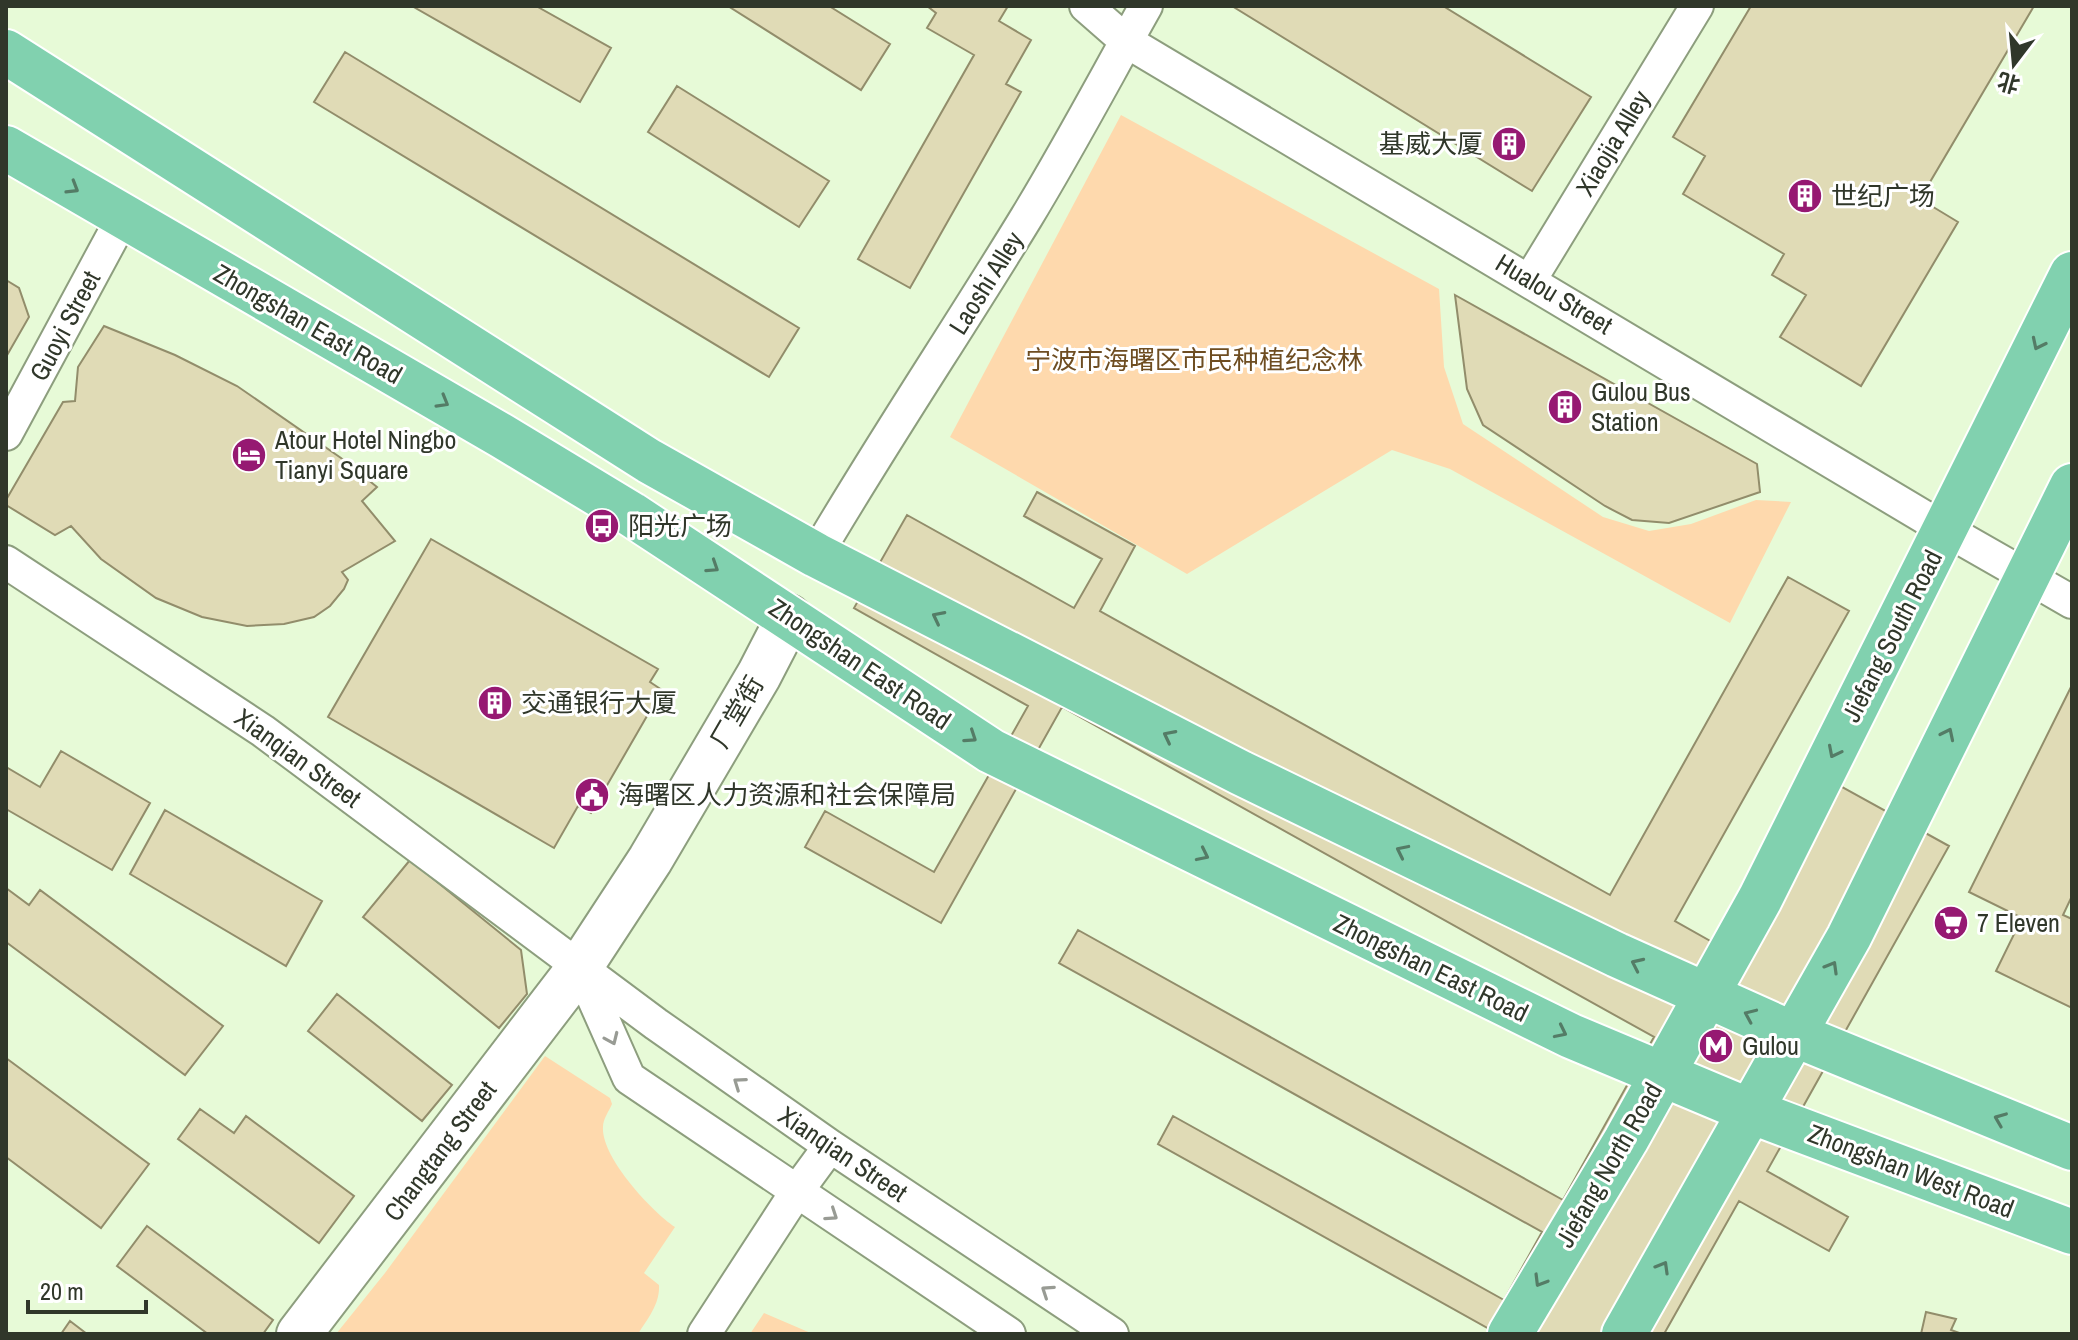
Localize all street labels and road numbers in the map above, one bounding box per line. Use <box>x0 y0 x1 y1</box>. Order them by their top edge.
street label: Xiaojia Alley <box>1567 83 1658 202</box>
street label: Laoshi Alley <box>940 224 1031 341</box>
street label: Hualou Street <box>1489 245 1619 342</box>
street label: Zhongshan East Road <box>208 255 409 392</box>
street label: Guoyi Street <box>21 265 108 387</box>
street label: Jiefang South Road <box>1833 544 1950 728</box>
street label: Zhongshan East Road <box>763 590 958 737</box>
street label: 厂堂街 <box>702 669 771 754</box>
street label: Xianqian Street <box>228 700 369 815</box>
street label: Zhongshan East Road <box>1328 905 1534 1030</box>
street label: Changtang Street <box>375 1073 504 1228</box>
street label: Jiefang North Road <box>1547 1076 1670 1254</box>
street label: Xianqian Street <box>772 1098 915 1210</box>
street label: Zhongshan West Road <box>1803 1115 2019 1226</box>

